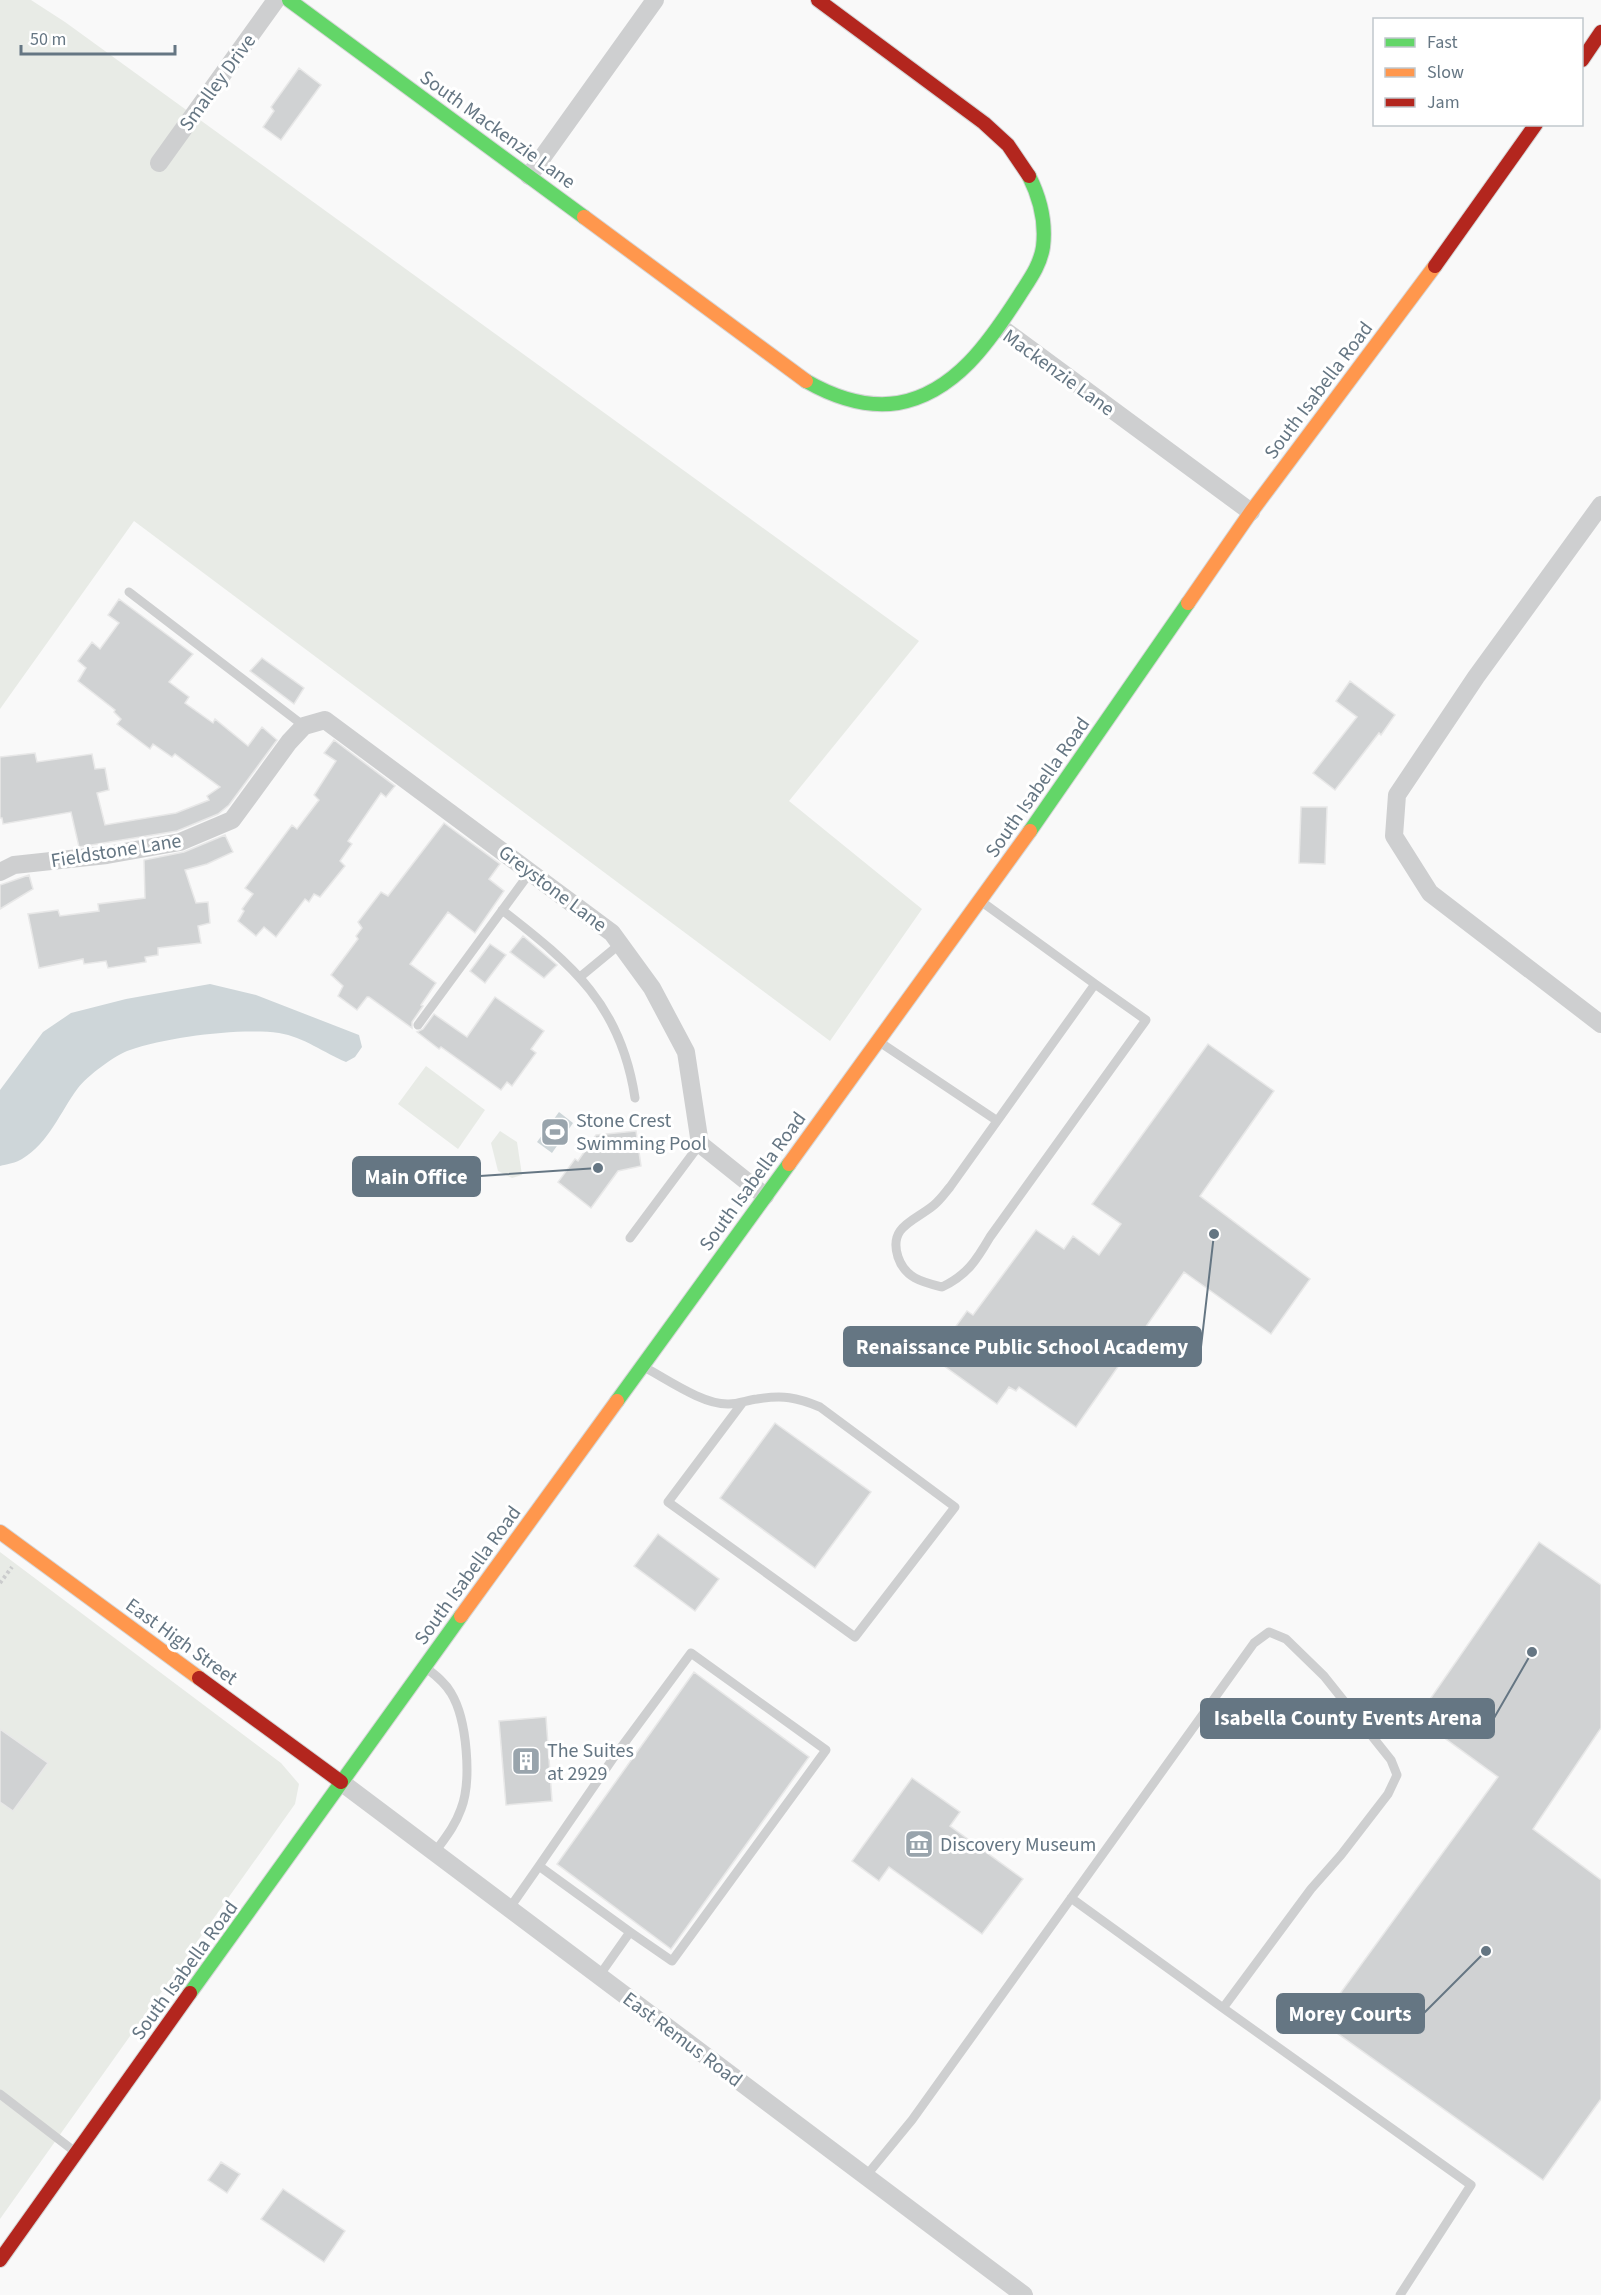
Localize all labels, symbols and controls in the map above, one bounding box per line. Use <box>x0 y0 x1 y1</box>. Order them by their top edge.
scale bar <box>21 18 176 56</box>
legend <box>1373 18 1583 126</box>
text: 50 m <box>30 27 66 52</box>
street label: Smalley Drive <box>173 28 263 137</box>
text: Fast <box>1427 30 1458 55</box>
text: Slow <box>1427 60 1464 85</box>
street label: South Mackenzie Lane <box>414 64 581 196</box>
text: Jam <box>1427 90 1460 115</box>
street label: South Isabella Road <box>1258 316 1380 465</box>
street label: Mackenzie Lane <box>997 323 1120 423</box>
street label: South Isabella Road <box>979 712 1097 864</box>
street label: Fieldstone Lane <box>49 827 183 875</box>
street label: Greystone Lane <box>492 839 613 939</box>
street label: South Isabella Road <box>693 1106 813 1257</box>
place label: Stone Crest Swimming Pool <box>576 1107 707 1158</box>
sports icon: Stone Crest Swimming Pool <box>539 1116 571 1148</box>
callout: Main Office <box>353 1157 480 1196</box>
text: Main Office <box>364 1162 468 1192</box>
callout: Renaissance Public School Academy <box>844 1327 1201 1366</box>
text: Renaissance Public School Academy <box>856 1332 1188 1362</box>
street label: South Isabella Road <box>408 1500 528 1651</box>
street label: East High Street <box>120 1592 243 1692</box>
callout: Isabella County Events Arena <box>1201 1699 1494 1738</box>
text: Isabella County Events Arena <box>1214 1703 1482 1733</box>
place label: The Suites at 2929 <box>547 1737 634 1788</box>
building icon: The Suites at 2929 <box>510 1745 542 1777</box>
museum icon: Discovery Museum <box>903 1828 935 1860</box>
place label: Discovery Museum <box>940 1831 1096 1859</box>
street label: South Isabella Road <box>125 1895 245 2046</box>
street label: East Remus Road <box>617 1986 748 2094</box>
callout: Morey Courts <box>1277 1994 1424 2033</box>
text: Morey Courts <box>1288 1999 1412 2029</box>

